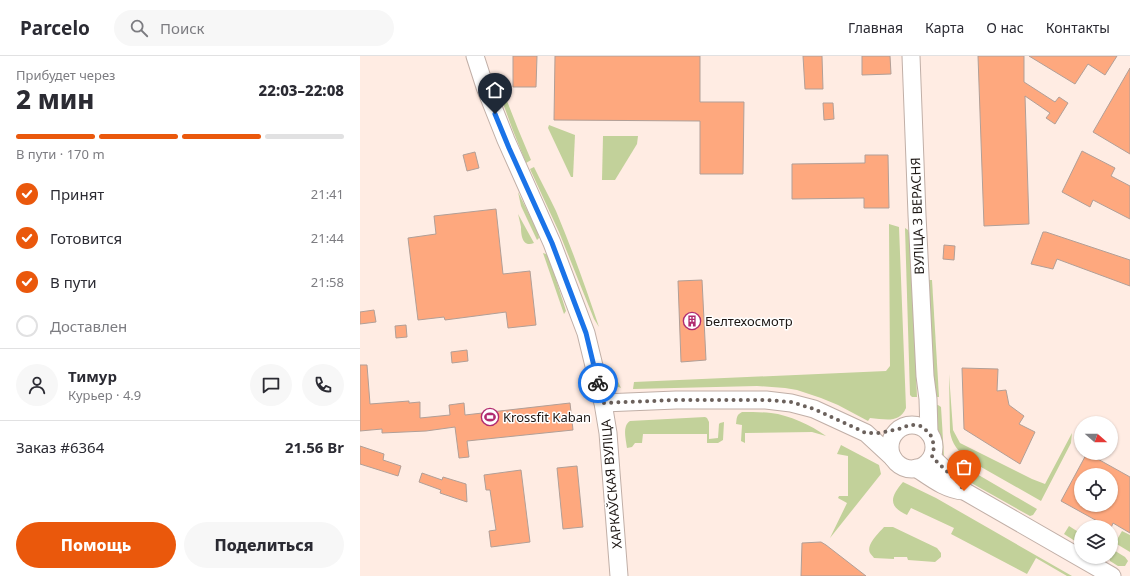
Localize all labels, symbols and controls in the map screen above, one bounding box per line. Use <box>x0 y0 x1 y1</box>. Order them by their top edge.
search box <box>114 10 394 46</box>
text: Parcelo <box>20 15 90 41</box>
icon: search <box>128 17 150 39</box>
text: Поиск <box>160 18 205 38</box>
text: Главная <box>848 18 903 37</box>
text: Карта <box>925 18 964 37</box>
text: О нас <box>986 18 1024 37</box>
text: Контакты <box>1046 18 1110 37</box>
text: Прибудет через <box>16 66 115 84</box>
pin <box>478 73 512 114</box>
icon: home <box>484 79 506 101</box>
text: 22:03–22:08 <box>259 80 344 100</box>
text: 2 мин <box>16 81 94 117</box>
text: В пути · 170 m <box>16 145 105 163</box>
street label: ВУЛІЦА 3 ВЕРАСНЯ <box>906 157 928 275</box>
icon: check <box>16 183 38 205</box>
text: Принят <box>50 184 104 204</box>
text: 21:41 <box>311 185 344 203</box>
icon: check <box>16 227 38 249</box>
text: Готовится <box>50 228 122 248</box>
text: 21:44 <box>311 229 344 247</box>
icon: check <box>16 271 38 293</box>
text: В пути <box>50 272 97 292</box>
text: 21:58 <box>311 273 344 291</box>
building icon: Белтехосмотр <box>682 311 702 331</box>
place label: Белтехосмотр <box>705 312 793 330</box>
text: Доставлен <box>50 316 127 336</box>
courier <box>578 363 618 403</box>
button: person <box>16 364 58 406</box>
button: chat <box>250 364 292 406</box>
button: phone <box>302 364 344 406</box>
text: Тимур <box>68 366 117 386</box>
icon: bike <box>587 372 609 394</box>
text: Курьер · 4.9 <box>68 386 141 404</box>
sports icon: Krossfit Kaban <box>480 407 500 427</box>
place label: Krossfit Kaban <box>503 408 591 426</box>
north arrow <box>1074 416 1118 460</box>
map controls <box>1074 416 1118 564</box>
street label: ХАРКАЎСКАЯ ВУЛІЦА <box>596 418 626 549</box>
text: Заказ #6364 <box>16 437 104 457</box>
text: 21.56 Br <box>285 437 344 457</box>
pin <box>947 450 981 491</box>
icon: bag <box>953 456 975 478</box>
button: locate <box>1074 468 1118 512</box>
button: layers <box>1074 520 1118 564</box>
button: Помощь <box>16 522 176 568</box>
button: Поделиться <box>184 522 344 568</box>

